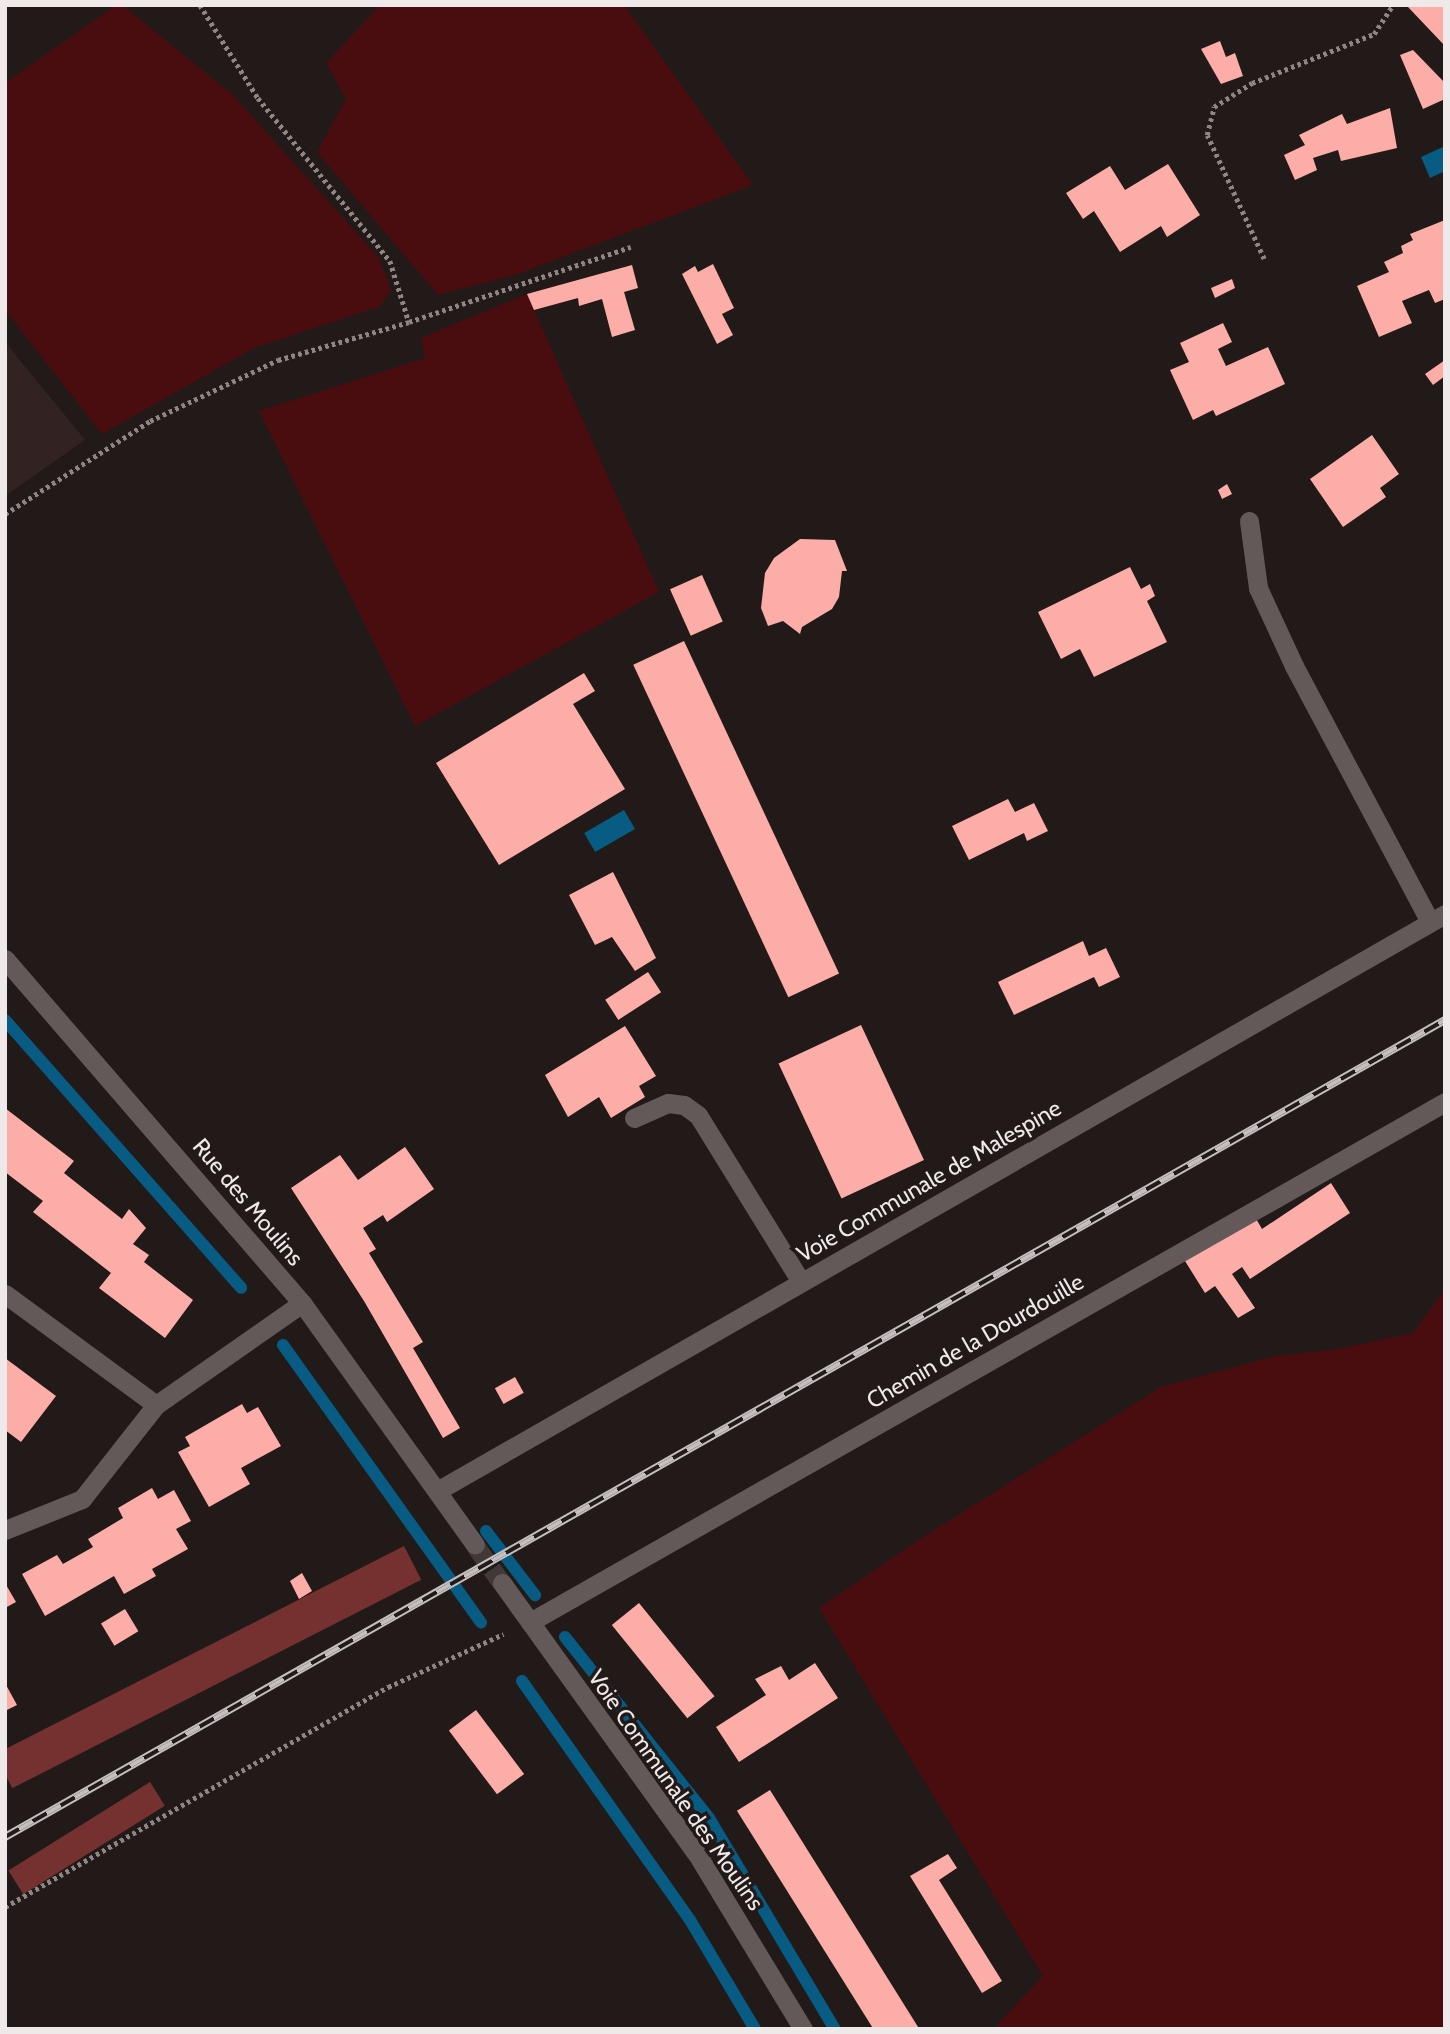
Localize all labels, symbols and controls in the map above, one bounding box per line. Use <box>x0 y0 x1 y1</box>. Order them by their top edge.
street label: Voie Communale de Malespine <box>792 1094 1066 1268</box>
street label: Rue des Moulins <box>187 1133 309 1271</box>
street label: Chemin de la Dourdouille <box>862 1268 1088 1414</box>
street label: Voie Communale des Moulins <box>582 1664 770 1916</box>

